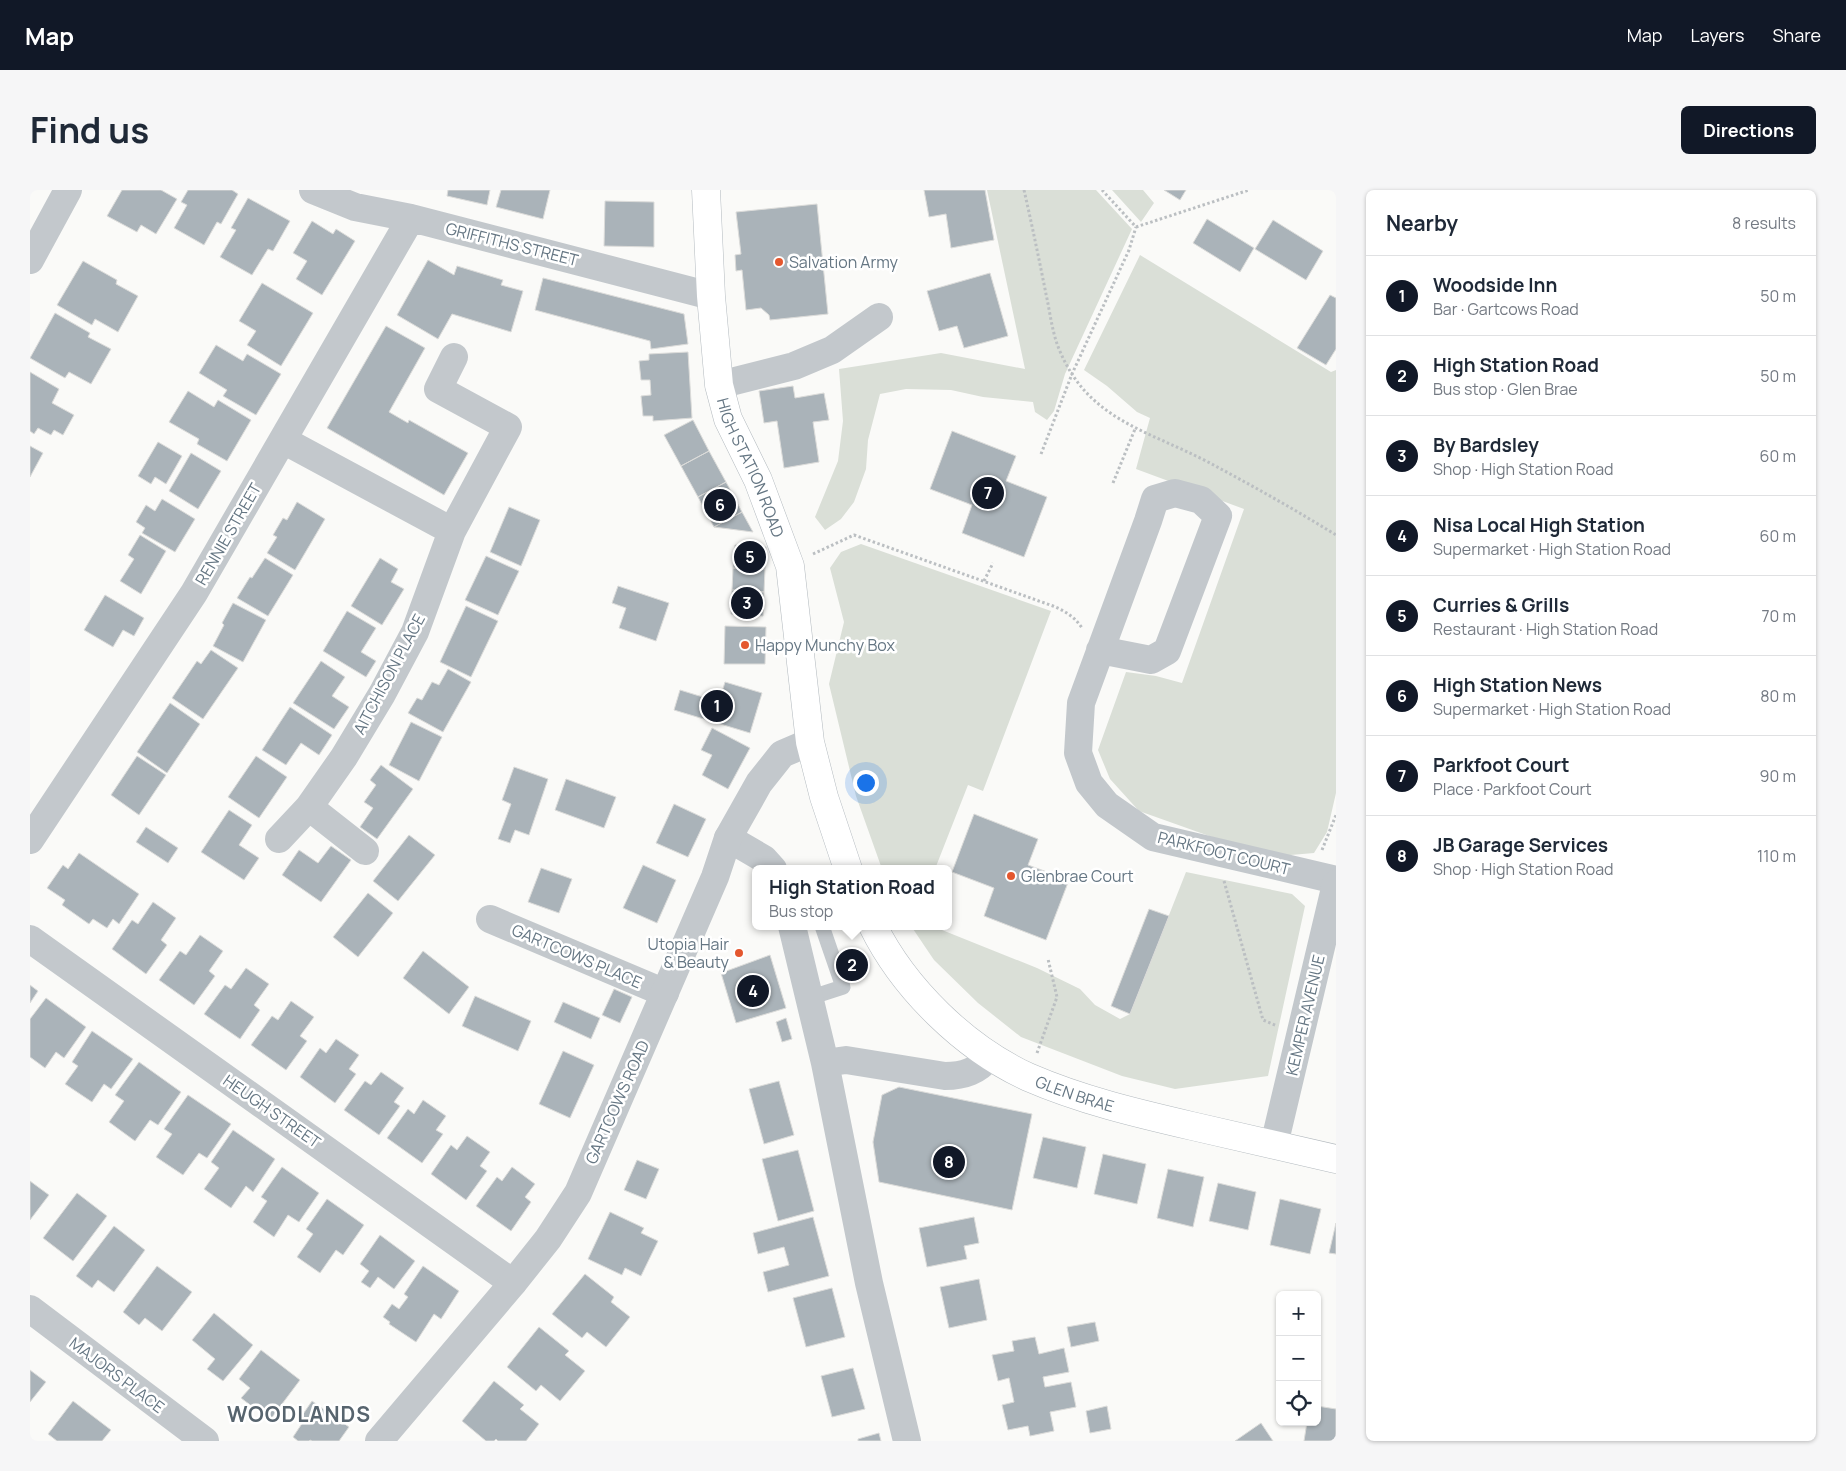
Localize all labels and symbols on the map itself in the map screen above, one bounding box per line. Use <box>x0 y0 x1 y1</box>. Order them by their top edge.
street label: GRIFFITHS STREET <box>443 217 581 271</box>
place label: Salvation Army <box>789 251 898 273</box>
marker: Salvation Army <box>773 256 785 268</box>
street label: HIGH STATION ROAD <box>712 395 789 541</box>
pin: 7 <box>972 474 1004 512</box>
street label: RENNIE STREET <box>190 479 266 589</box>
pin: 6 <box>704 486 736 524</box>
pin: 5 <box>734 538 766 576</box>
pin: 3 <box>731 584 763 622</box>
street label: AITCHISON PLACE <box>348 610 430 738</box>
place label: Happy Munchy Box <box>755 634 896 656</box>
marker: Happy Munchy Box <box>739 639 751 651</box>
pin: 1 <box>701 687 733 725</box>
your location <box>853 770 879 796</box>
street label: PARKFOOT COURT <box>1156 826 1293 880</box>
place label: Glenbrae Court <box>1021 865 1134 887</box>
marker: Glenbrae Court <box>1005 870 1017 882</box>
street label: GARTCOWS PLACE <box>509 919 645 993</box>
place label: Utopia Hair & Beauty <box>648 933 730 973</box>
pin: 2 <box>836 946 868 984</box>
marker: Utopia Hair & Beauty <box>733 947 745 959</box>
street label: KEMPER AVENUE <box>1280 952 1330 1078</box>
pin: 4 <box>737 972 769 1010</box>
street label: GARTCOWS ROAD <box>580 1036 654 1167</box>
street label: HEUGH STREET <box>219 1069 325 1153</box>
street label: GLEN BRAE <box>1032 1070 1117 1117</box>
pin: 8 <box>933 1143 965 1181</box>
street label: MAJORS PLACE <box>65 1332 169 1418</box>
district label: WOODLANDS <box>227 1400 371 1428</box>

